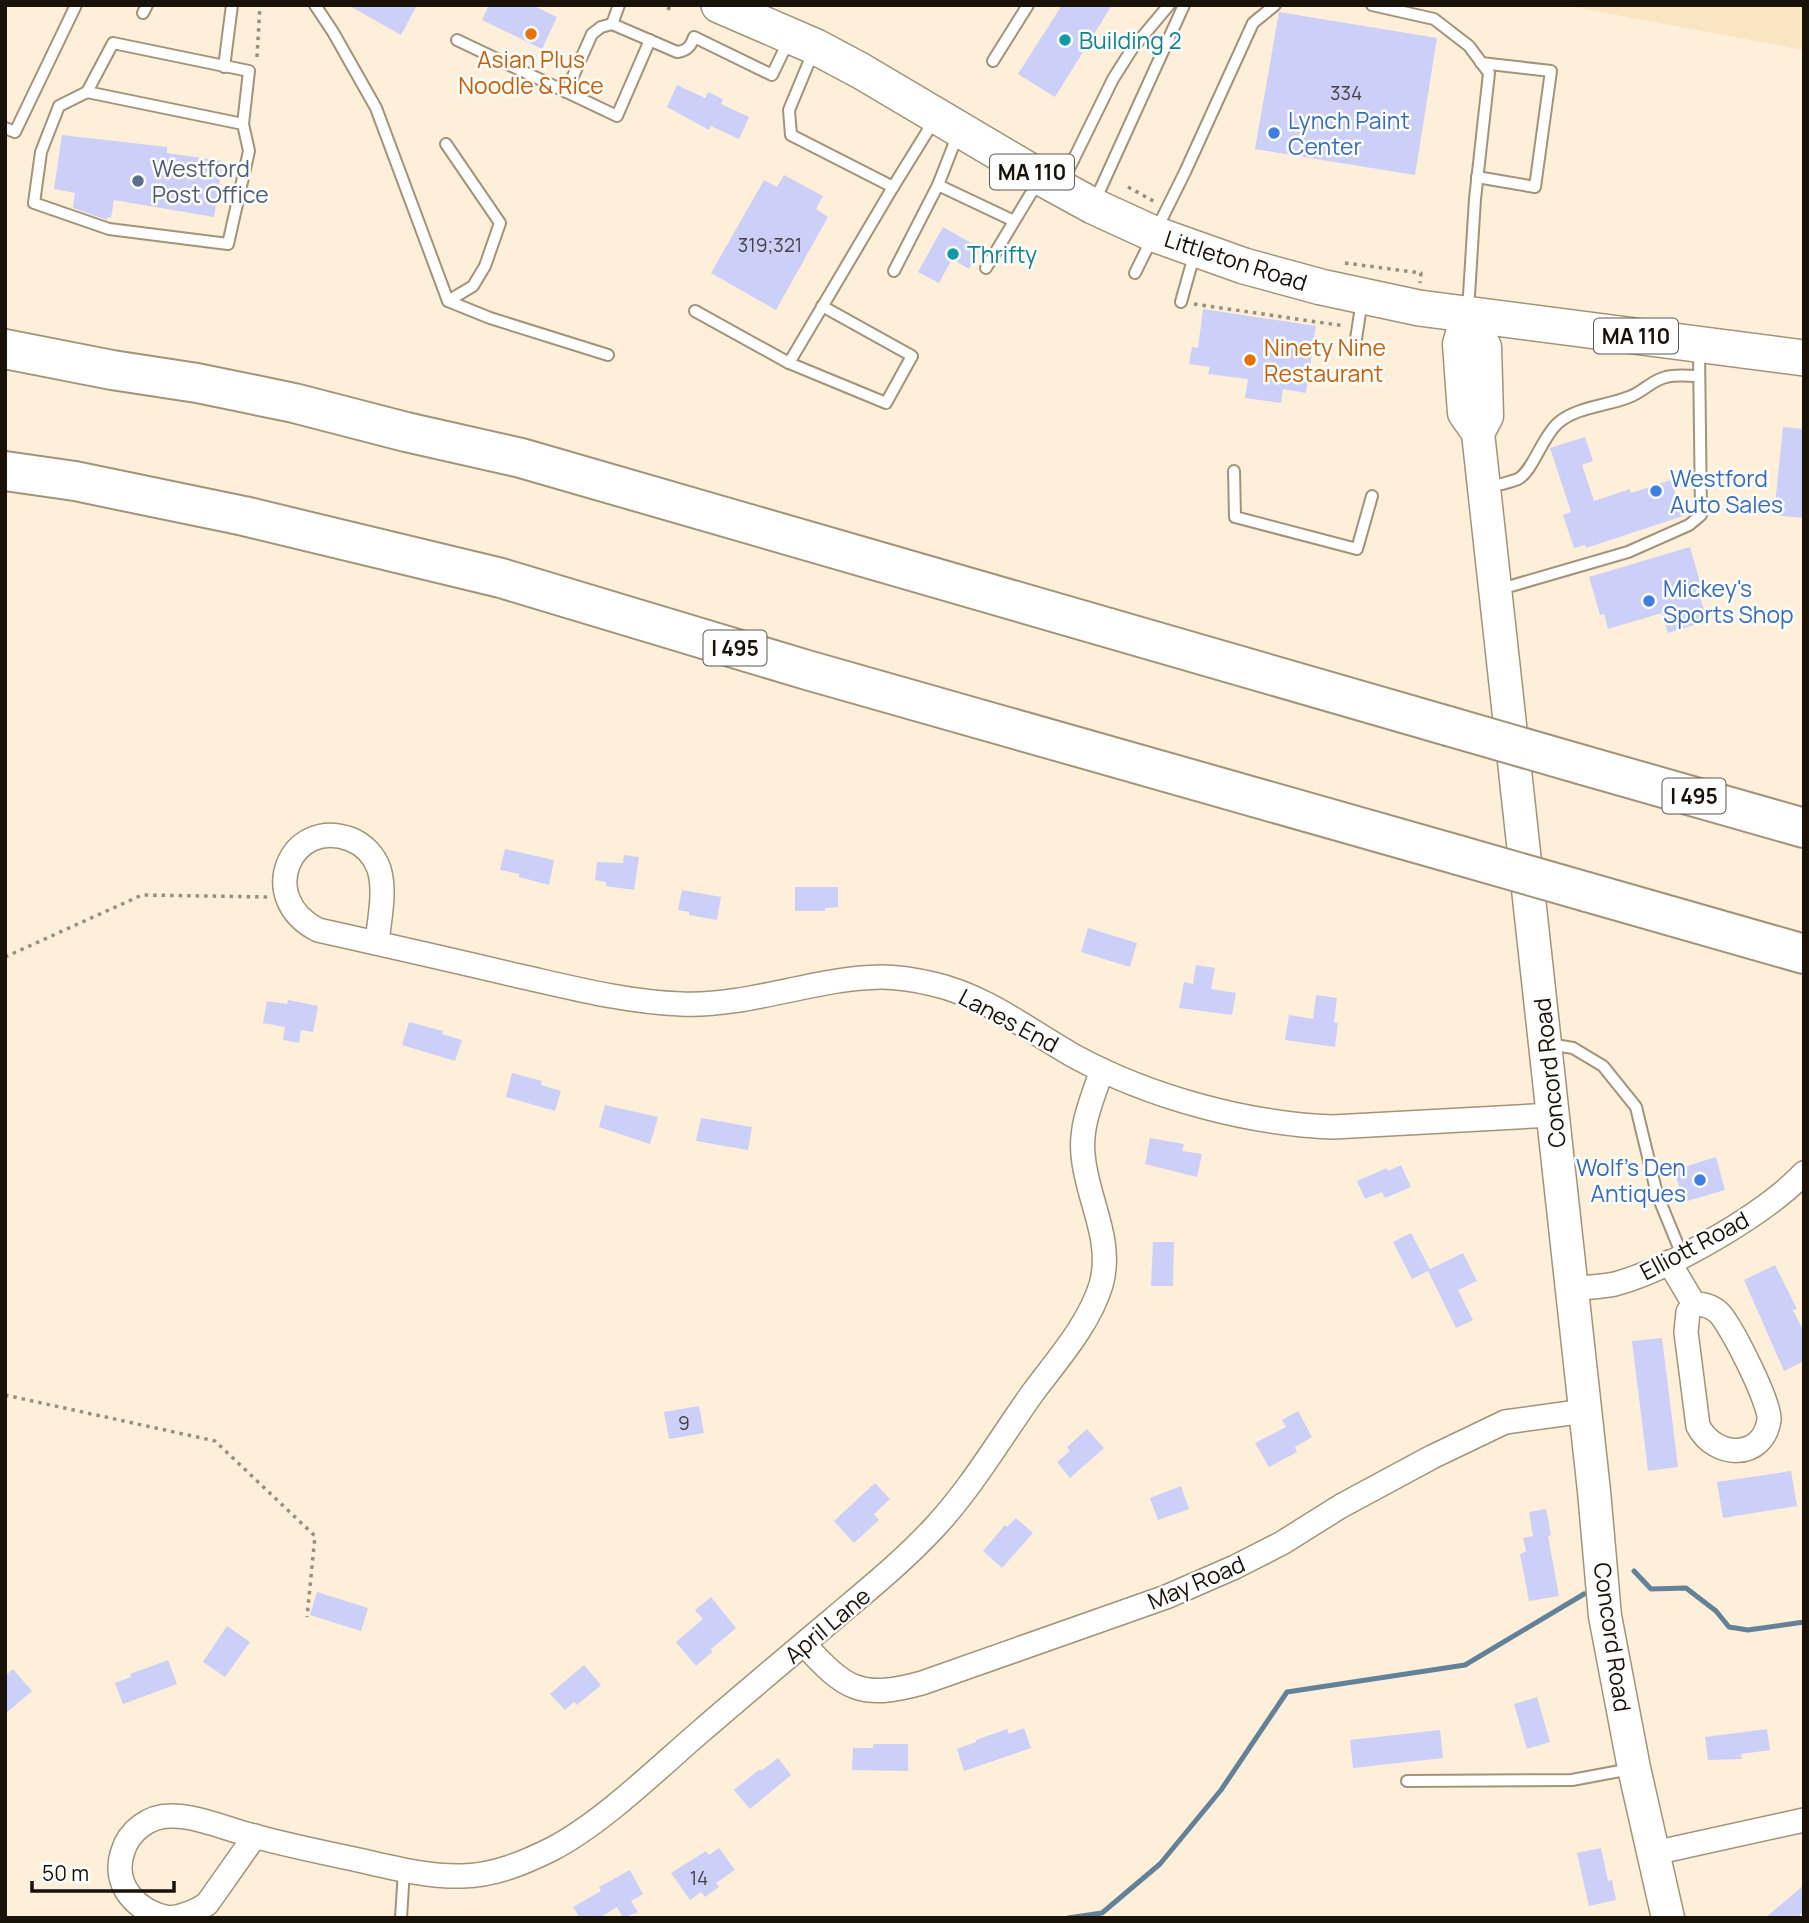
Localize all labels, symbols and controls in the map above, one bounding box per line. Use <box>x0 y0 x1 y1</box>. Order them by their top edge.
place label: Building 2 <box>1079 24 1182 56</box>
marker: Asian Plus Noodle & Rice <box>523 26 539 42</box>
marker: Building 2 <box>1057 32 1073 48</box>
place label: Asian Plus Noodle & Rice <box>458 43 604 101</box>
house number: 334 <box>1330 80 1362 106</box>
place label: Lynch Paint Center <box>1288 104 1410 162</box>
marker: Lynch Paint Center <box>1266 125 1282 141</box>
place label: Westford Post Office <box>152 152 269 210</box>
road number: MA 110 <box>990 154 1074 190</box>
marker: Westford Post Office <box>130 173 146 189</box>
street label: Littleton Road <box>1161 222 1311 298</box>
house number: 319;321 <box>738 232 802 258</box>
place label: Thrifty <box>967 238 1037 270</box>
marker: Thrifty <box>945 246 961 262</box>
road number: MA 110 <box>1594 318 1678 354</box>
place label: Ninety Nine Restaurant <box>1264 331 1386 389</box>
marker: Ninety Nine Restaurant <box>1242 352 1258 368</box>
place label: Westford Auto Sales <box>1670 462 1783 520</box>
marker: Westford Auto Sales <box>1648 483 1664 499</box>
place label: Mickey's Sports Shop <box>1663 572 1794 630</box>
marker: Mickey's Sports Shop <box>1641 593 1657 609</box>
road number: I 495 <box>704 630 766 666</box>
road number: I 495 <box>1662 778 1726 814</box>
street label: Lanes End <box>954 980 1064 1060</box>
street label: Concord Road <box>1525 997 1573 1149</box>
place label: Wolf's Den Antiques <box>1576 1151 1686 1209</box>
marker: Wolf's Den Antiques <box>1692 1172 1708 1188</box>
street label: Elliott Road <box>1634 1203 1754 1287</box>
house number: 9 <box>678 1410 690 1436</box>
street label: May Road <box>1142 1547 1250 1617</box>
street label: Concord Road <box>1587 1560 1639 1714</box>
street label: April Lane <box>777 1580 877 1670</box>
scale bar <box>32 1850 173 1894</box>
text: 50 m <box>42 1859 89 1887</box>
house number: 14 <box>690 1865 708 1891</box>

